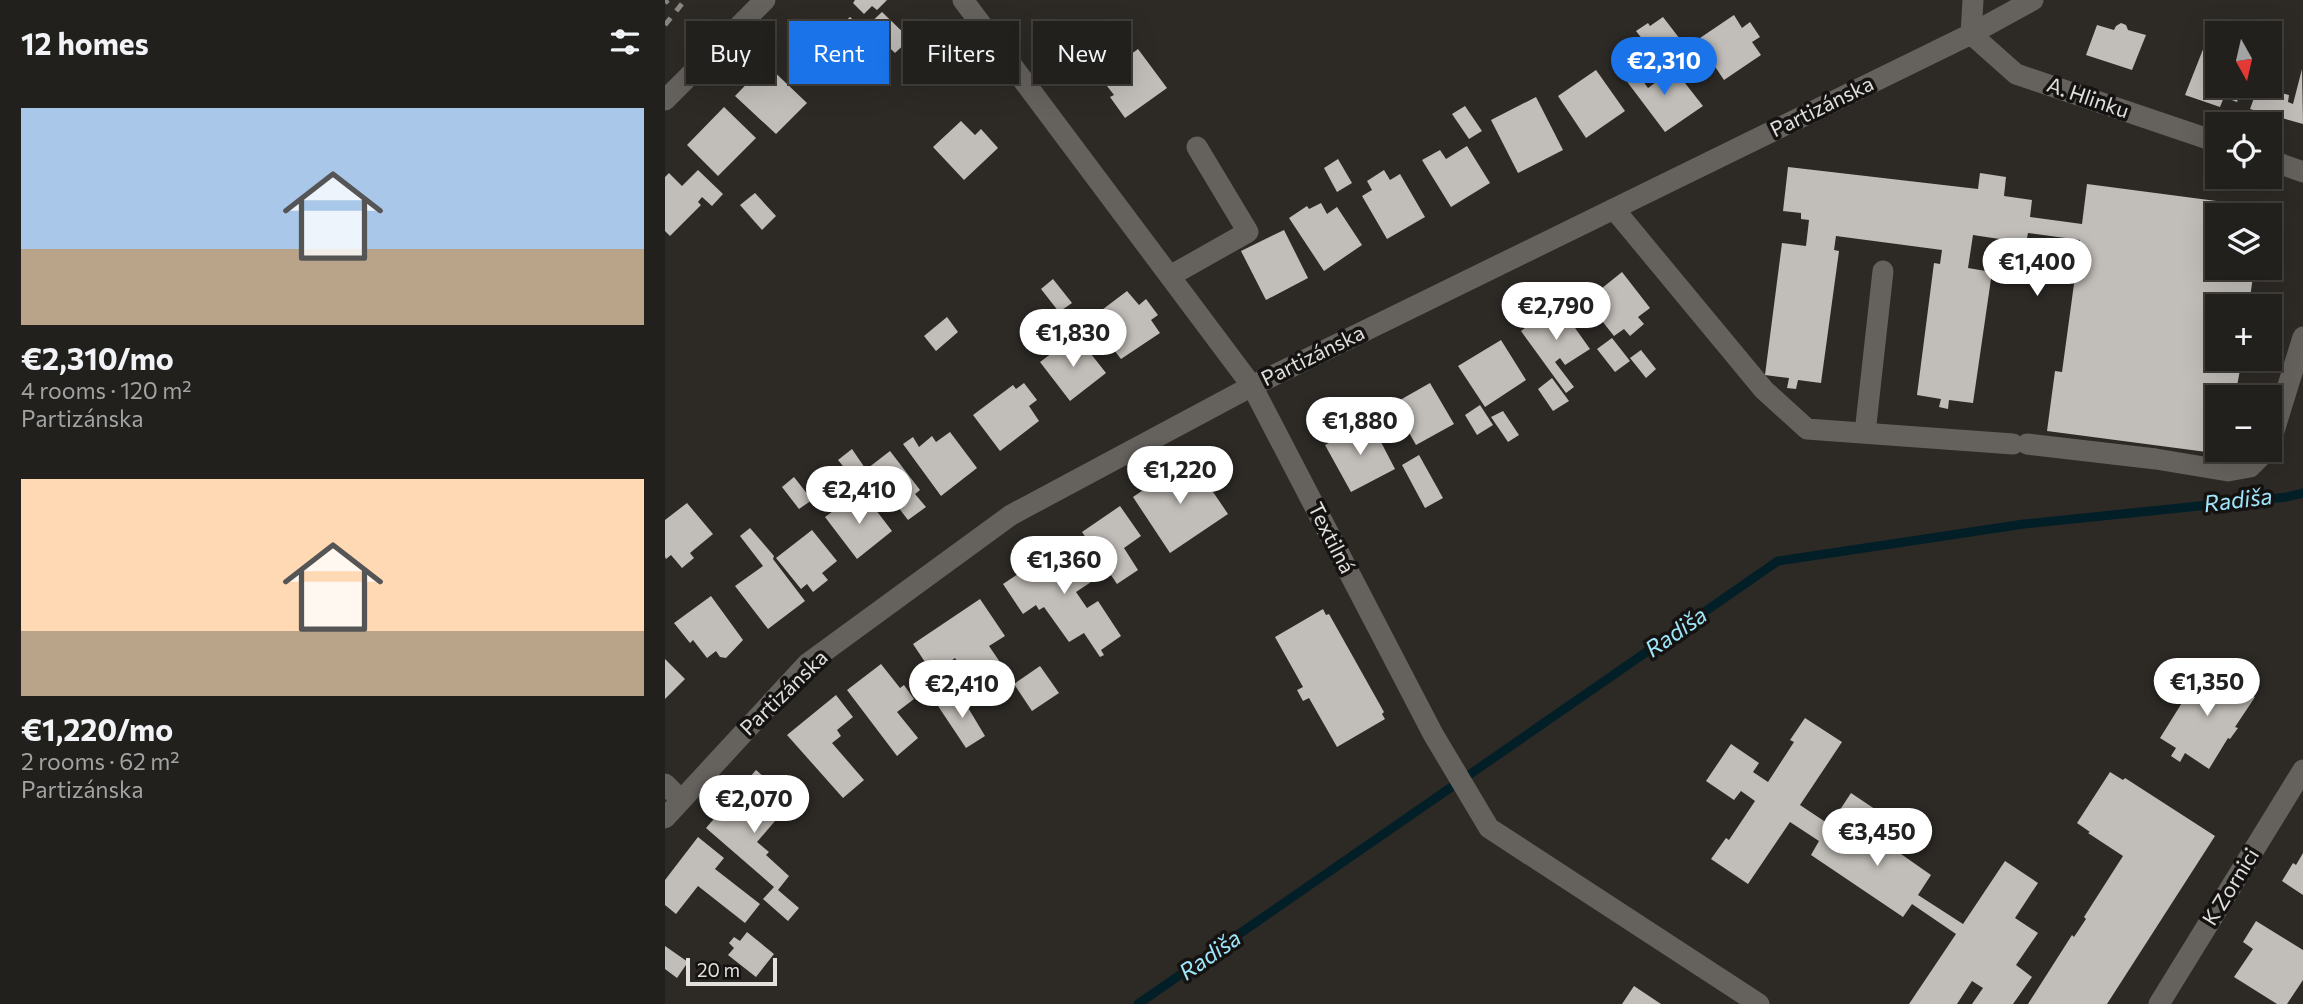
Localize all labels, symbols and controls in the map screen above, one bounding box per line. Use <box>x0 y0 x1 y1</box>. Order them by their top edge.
chip: Buy <box>686 21 775 84</box>
chip: Rent <box>789 21 889 84</box>
chip: Filters <box>903 21 1019 84</box>
chip: New <box>1033 21 1131 84</box>
north arrow <box>2205 21 2282 98</box>
map controls <box>2205 21 2282 462</box>
icon: filters <box>606 23 644 61</box>
text: 12 homes <box>21 24 149 61</box>
pin: €2,310 <box>1607 38 1721 97</box>
text: €2,310 <box>1627 46 1701 74</box>
street label: Partizánska <box>1766 70 1877 141</box>
street label: A. Hlinku <box>2044 71 2133 122</box>
button: locate <box>2205 112 2282 189</box>
icon: home <box>270 153 396 279</box>
button: layers <box>2205 203 2282 280</box>
pin: €1,400 <box>1980 238 2094 298</box>
text: €1,400 <box>1999 247 2075 275</box>
pin: €2,790 <box>1499 282 1613 342</box>
text: €2,790 <box>1518 291 1594 319</box>
button: + <box>2205 294 2282 371</box>
pin: €1,830 <box>1016 310 1130 369</box>
text: €1,830 <box>1036 318 1110 346</box>
street label: Partizánska <box>1257 319 1368 390</box>
text: €2,310/mo <box>21 339 174 376</box>
text: 4 rooms · 120 m² <box>21 376 192 404</box>
button: − <box>2205 385 2282 462</box>
pin: €1,880 <box>1303 398 1417 457</box>
text: Partizánska <box>21 404 144 432</box>
text: €1,880 <box>1322 406 1398 434</box>
pin: €1,220 <box>1123 447 1237 506</box>
text: €1,220 <box>1143 455 1217 483</box>
pin: €2,410 <box>802 466 916 526</box>
text: €2,410 <box>822 475 896 503</box>
water label: Radiša <box>2202 481 2274 517</box>
street label: Textilná <box>1304 498 1361 577</box>
icon: home <box>270 524 396 650</box>
pin: €1,360 <box>1007 536 1121 596</box>
text: €1,360 <box>1026 545 1102 573</box>
water label: Radiša <box>1639 600 1712 662</box>
street label: Partizánska <box>734 644 832 740</box>
pin: €1,350 <box>2150 658 2264 718</box>
pin: €2,410 <box>905 660 1019 720</box>
text: €1,350 <box>2170 667 2244 695</box>
text: €2,410 <box>925 669 999 697</box>
text: €1,220/mo <box>21 710 173 747</box>
text: 2 rooms · 62 m² <box>21 747 180 775</box>
text: Partizánska <box>21 775 144 803</box>
pin: €2,070 <box>697 776 811 835</box>
text: €2,070 <box>715 784 793 812</box>
pin: €3,450 <box>1820 808 1934 868</box>
text: €3,450 <box>1838 817 1916 845</box>
street label: K Zornici <box>2196 843 2263 929</box>
water label: Radiša <box>1173 923 1246 985</box>
scale bar <box>686 955 777 987</box>
text: 20 m <box>697 958 740 981</box>

